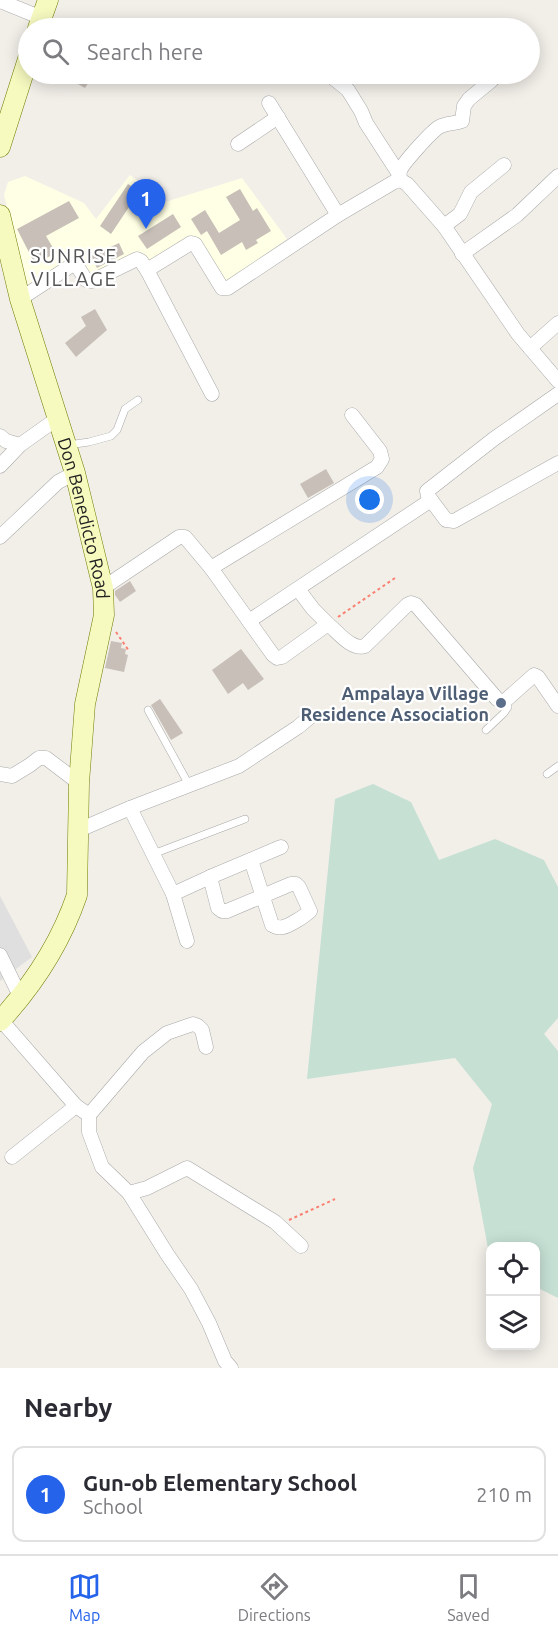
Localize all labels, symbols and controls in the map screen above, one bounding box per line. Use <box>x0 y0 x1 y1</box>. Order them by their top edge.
search box <box>18 18 540 84</box>
icon: search <box>39 35 72 68</box>
text: Search here <box>87 39 203 64</box>
pin: 1 <box>126 180 166 229</box>
district label: SUNRISE VILLAGE <box>30 244 118 290</box>
street label: Don Benedicto Road <box>54 435 113 599</box>
your location <box>355 485 384 514</box>
place label: Ampalaya Village Residence Association <box>300 683 489 724</box>
marker: Ampalaya Village Residence Association <box>494 696 508 710</box>
map controls <box>486 1242 540 1350</box>
button: locate <box>486 1242 540 1296</box>
button: layers <box>486 1296 540 1350</box>
text: Nearby <box>24 1393 112 1422</box>
text: Gun-ob Elementary School <box>83 1470 357 1495</box>
text: 1 <box>40 1483 51 1506</box>
text: 210 m <box>476 1483 532 1506</box>
text: School <box>83 1495 143 1518</box>
tab: Map <box>68 1570 101 1624</box>
tab: Directions <box>238 1570 311 1624</box>
tab: Saved <box>447 1570 490 1624</box>

